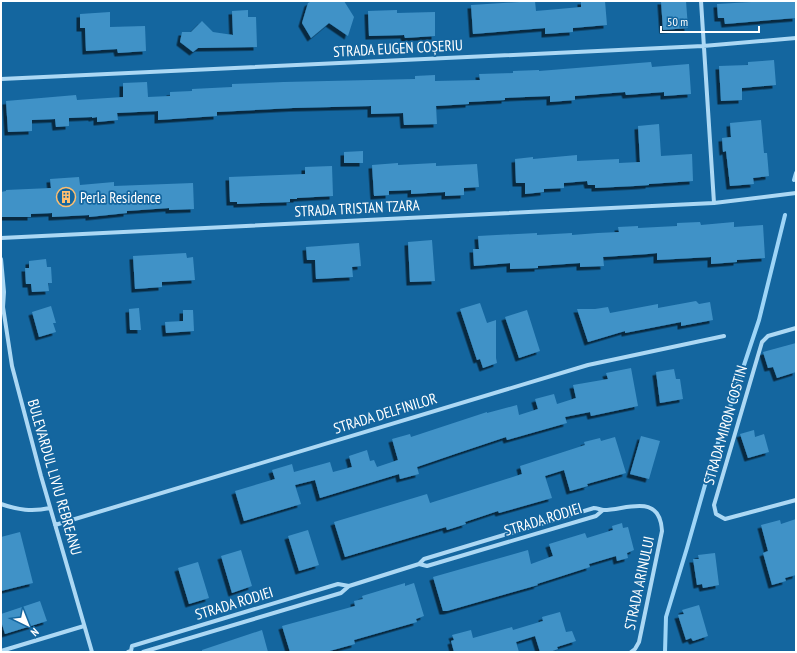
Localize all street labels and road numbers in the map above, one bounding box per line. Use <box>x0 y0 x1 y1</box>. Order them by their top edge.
street label: STRADA EUGEN COȘERIU <box>333 35 463 61</box>
street label: STRADA TRISTAN TZARA <box>294 195 421 221</box>
street label: STRADA MIRON COSTIN <box>699 363 751 487</box>
street label: STRADA DELFINILOR <box>331 388 439 438</box>
street label: BULEVARDUL LIVIU REBREANU <box>24 397 86 557</box>
street label: STRADA RODIEI <box>502 498 584 540</box>
street label: STRADA ARINULUI <box>620 534 658 632</box>
street label: STRADA RODIEI <box>193 582 275 624</box>

